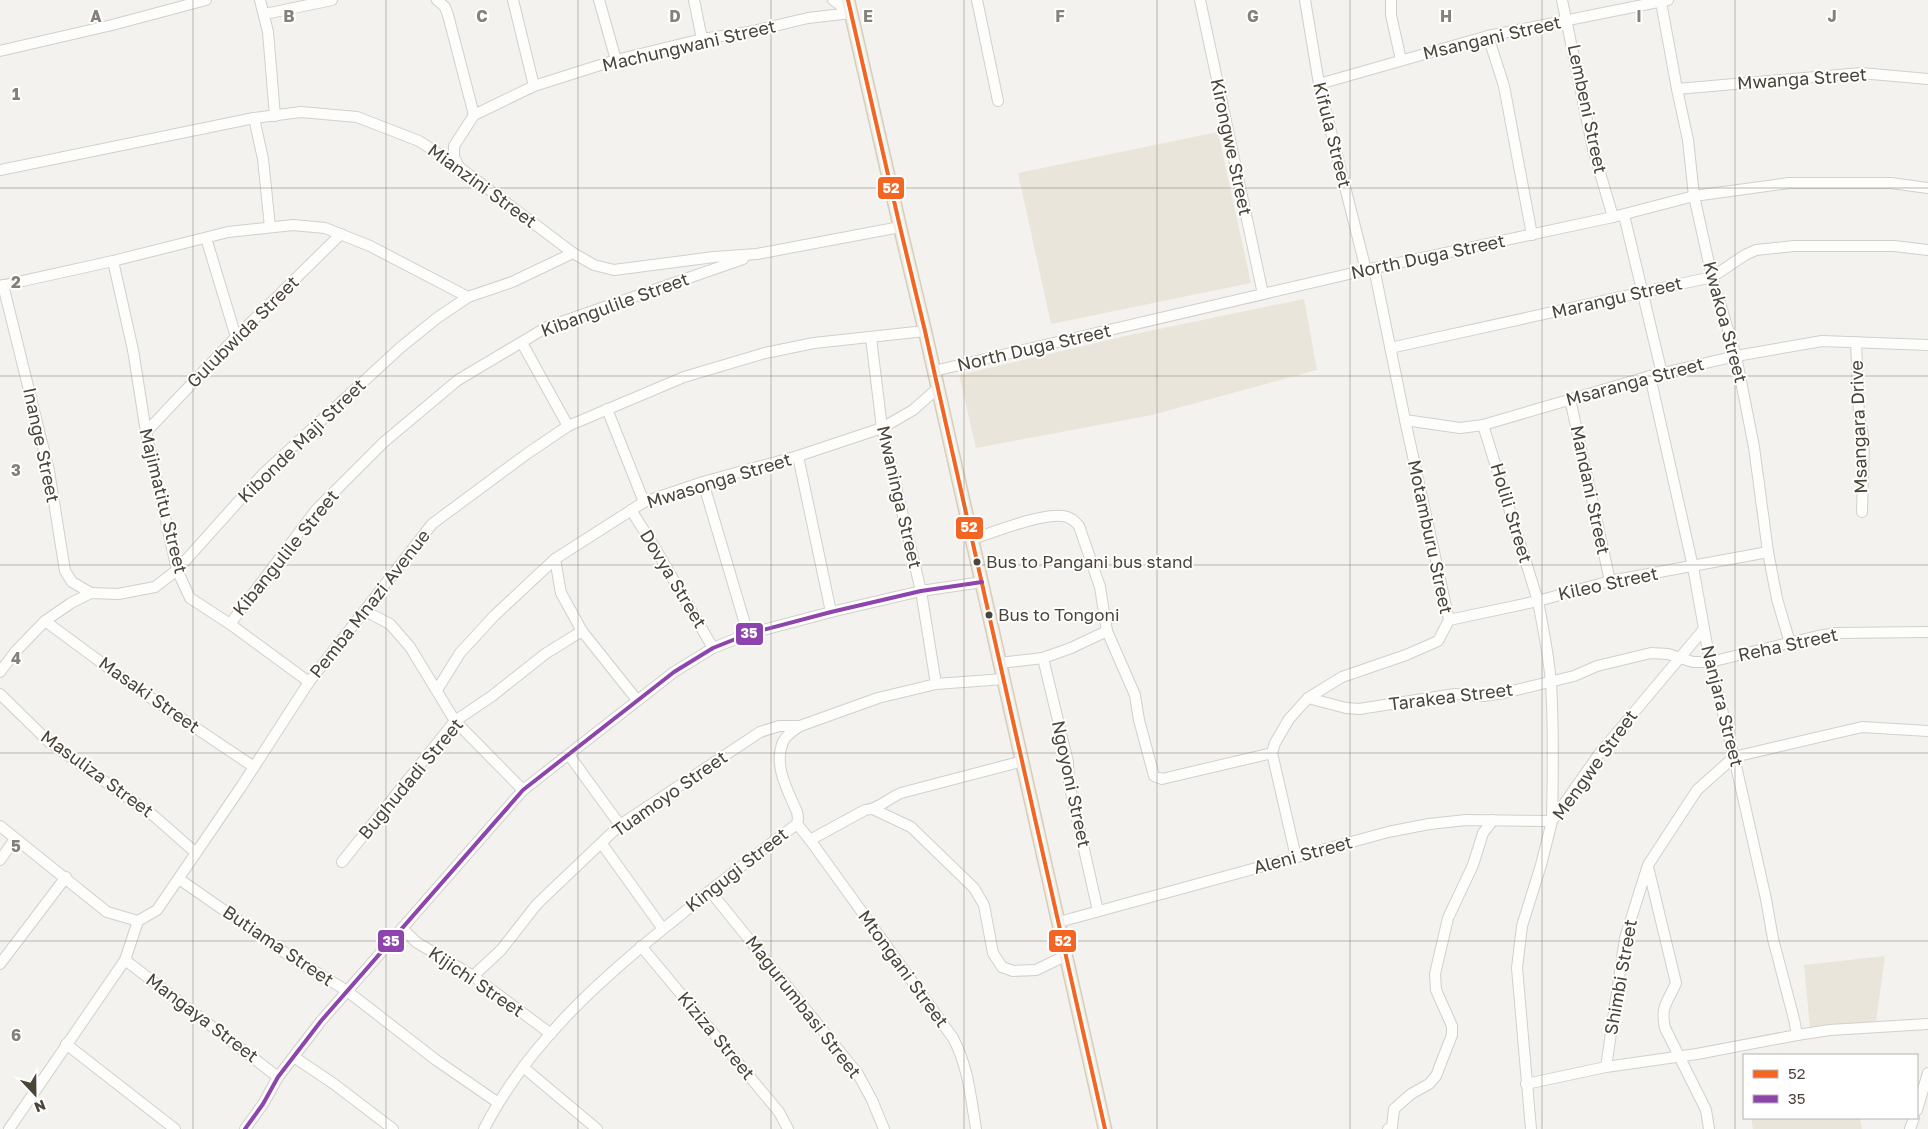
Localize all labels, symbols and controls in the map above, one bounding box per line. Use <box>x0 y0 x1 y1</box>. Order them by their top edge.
text: A <box>90 6 102 26</box>
text: B <box>283 6 295 26</box>
text: C <box>476 6 488 26</box>
text: D <box>669 6 681 26</box>
text: E <box>863 6 873 26</box>
text: F <box>1055 6 1065 26</box>
text: G <box>1247 6 1259 26</box>
text: H <box>1440 6 1452 26</box>
text: I <box>1636 6 1642 26</box>
text: J <box>1827 6 1837 26</box>
street label: Msangani Street <box>1421 10 1563 64</box>
street label: Machungwani Street <box>600 14 778 76</box>
street label: Lembeni Street <box>1564 42 1612 175</box>
street label: Mwanga Street <box>1736 62 1868 94</box>
street label: Kirongwe Street <box>1207 76 1257 217</box>
street label: Kifula Street <box>1309 79 1357 190</box>
text: 1 <box>12 84 20 104</box>
street label: Mianzini Street <box>424 138 541 232</box>
line badge: 52 <box>877 176 905 200</box>
text: 52 <box>882 179 900 196</box>
street label: North Duga Street <box>1349 229 1507 283</box>
street label: Kwakoa Street <box>1699 259 1753 385</box>
street label: Kibangulile Street <box>538 267 692 341</box>
street label: Gulubwida Street <box>182 271 303 392</box>
street label: Marangu Street <box>1549 271 1684 323</box>
text: 2 <box>11 272 21 292</box>
street label: North Duga Street <box>955 319 1113 375</box>
street label: Msaranga Street <box>1563 352 1706 410</box>
street label: Msangara Drive <box>1845 360 1871 494</box>
street label: Kibonde Maji Street <box>233 374 370 507</box>
street label: Inange Street <box>19 385 65 504</box>
street label: Mwaninga Street <box>873 423 927 570</box>
street label: Mandani Street <box>1567 423 1615 556</box>
street label: Majimatitu Street <box>135 426 193 576</box>
street label: Mwasonga Street <box>644 448 794 513</box>
street label: Motamburu Street <box>1404 458 1458 616</box>
text: 3 <box>11 460 21 480</box>
street label: Holili Street <box>1486 460 1538 565</box>
street label: Kibangulile Street <box>228 485 343 620</box>
line badge: 52 <box>955 516 984 540</box>
text: 52 <box>960 518 978 535</box>
street label: Pemba Mnazi Avenue <box>304 525 434 682</box>
street label: Dovya Street <box>636 525 712 632</box>
place label: Bus to Pangani bus stand <box>986 551 1193 572</box>
marker: Bus to Pangani bus stand <box>972 557 982 567</box>
street label: Kileo Street <box>1556 562 1660 604</box>
place label: Bus to Tongoni <box>998 604 1120 625</box>
marker: Bus to Tongoni <box>984 610 994 620</box>
line badge: 35 <box>735 622 764 646</box>
street label: Reha Street <box>1736 623 1840 665</box>
text: 35 <box>740 624 758 641</box>
street label: Nanjara Street <box>1697 643 1749 769</box>
text: 4 <box>11 648 21 668</box>
street label: Masaki Street <box>95 651 204 737</box>
street label: Tarakea Street <box>1388 677 1514 715</box>
street label: Mengwe Street <box>1547 705 1641 824</box>
street label: Bughudadi Street <box>353 713 467 843</box>
street label: Ngoyoni Street <box>1048 718 1096 849</box>
street label: Masuliza Street <box>37 725 158 821</box>
street label: Tuamoyo Street <box>608 745 731 841</box>
street label: Kingugi Street <box>681 822 792 916</box>
street label: Aleni Street <box>1251 830 1355 878</box>
text: 5 <box>11 836 21 856</box>
street label: Butiama Street <box>219 900 338 990</box>
street label: Mtongani Street <box>854 906 954 1031</box>
street label: Shimbi Street <box>1599 917 1641 1036</box>
line badge: 35 <box>377 929 405 953</box>
line badge: 52 <box>1048 929 1077 953</box>
street label: Magurumbasi Street <box>741 931 866 1082</box>
text: 35 <box>382 932 400 949</box>
text: 52 <box>1054 932 1072 949</box>
street label: Kijichi Street <box>425 941 528 1021</box>
street label: Mangaya Street <box>142 968 263 1067</box>
street label: Kiziza Street <box>674 987 760 1084</box>
text: 6 <box>11 1025 21 1045</box>
legend <box>1743 1054 1918 1119</box>
text: 52 <box>1788 1064 1805 1082</box>
north arrow <box>10 1069 60 1119</box>
text: 35 <box>1788 1089 1805 1107</box>
text: N <box>32 1097 48 1116</box>

